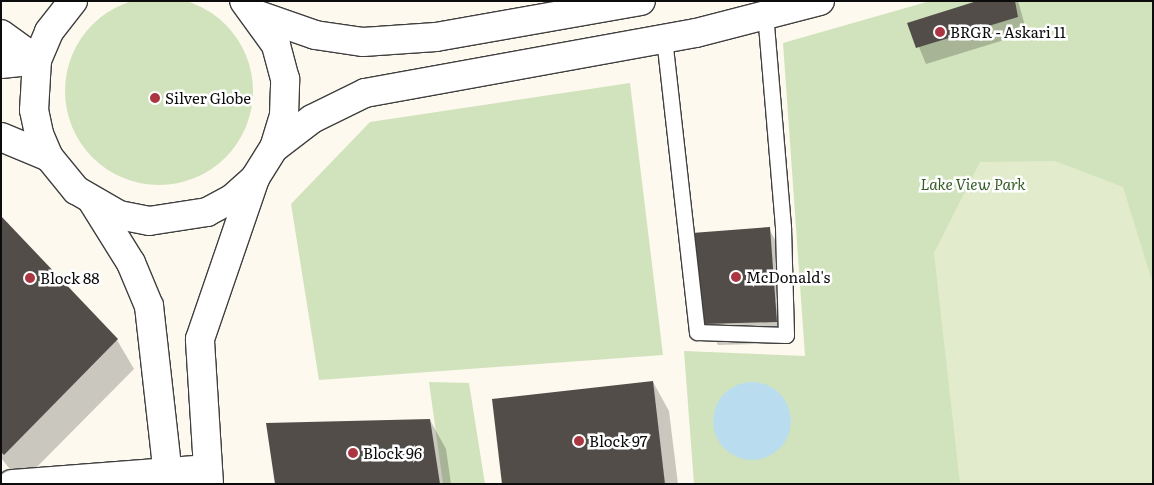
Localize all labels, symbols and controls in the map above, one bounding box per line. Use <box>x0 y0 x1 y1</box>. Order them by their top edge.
place label: BRGR - Askari 11 <box>950 23 1066 41</box>
marker: BRGR - Askari 11 <box>934 26 946 38</box>
place label: Silver Globe <box>165 89 251 107</box>
marker: Silver Globe <box>149 92 161 104</box>
park label: Lake View Park <box>920 175 1026 193</box>
place label: McDonald's <box>746 268 830 286</box>
place label: Block 88 <box>40 269 100 287</box>
marker: McDonald's <box>730 271 742 283</box>
marker: Block 88 <box>24 272 36 284</box>
place label: Block 97 <box>589 432 647 450</box>
marker: Block 97 <box>573 435 585 447</box>
place label: Block 96 <box>363 444 422 462</box>
marker: Block 96 <box>347 447 359 459</box>

